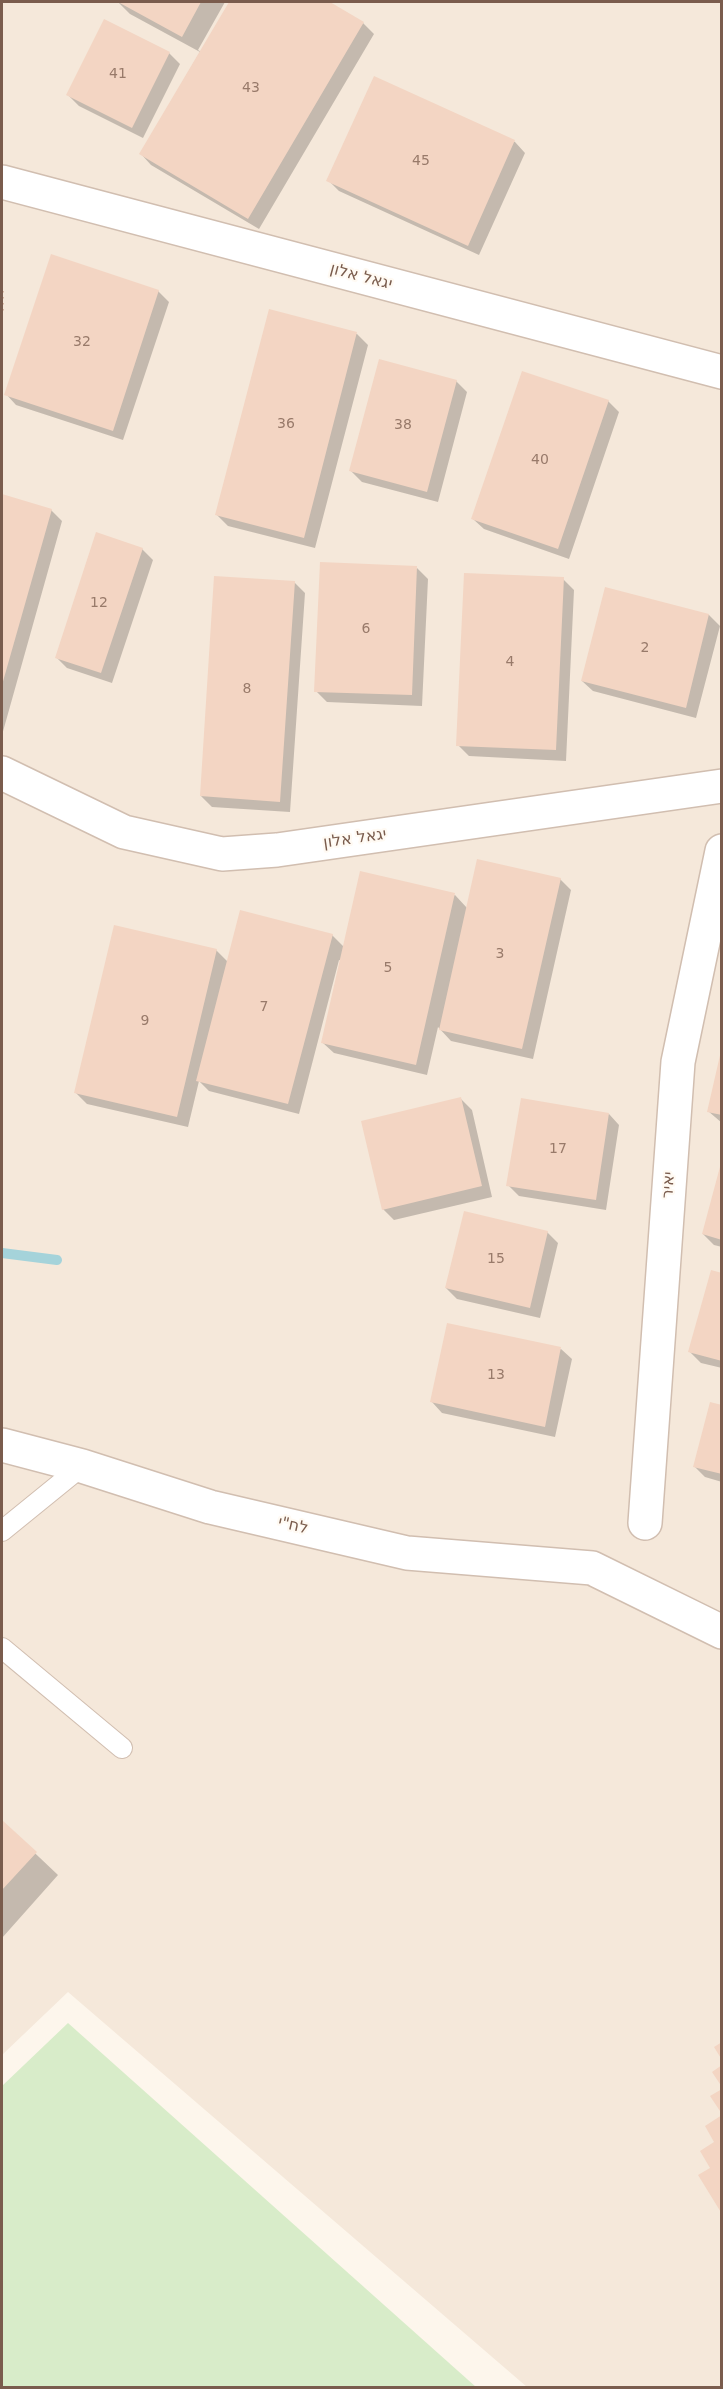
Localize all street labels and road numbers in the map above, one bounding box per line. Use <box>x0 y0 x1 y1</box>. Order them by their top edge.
street label: יגאל אלון <box>328 260 394 294</box>
street label: יגאל אלון <box>322 825 388 853</box>
street label: יאיר <box>658 1171 680 1199</box>
street label: לח"י <box>276 1513 310 1539</box>

